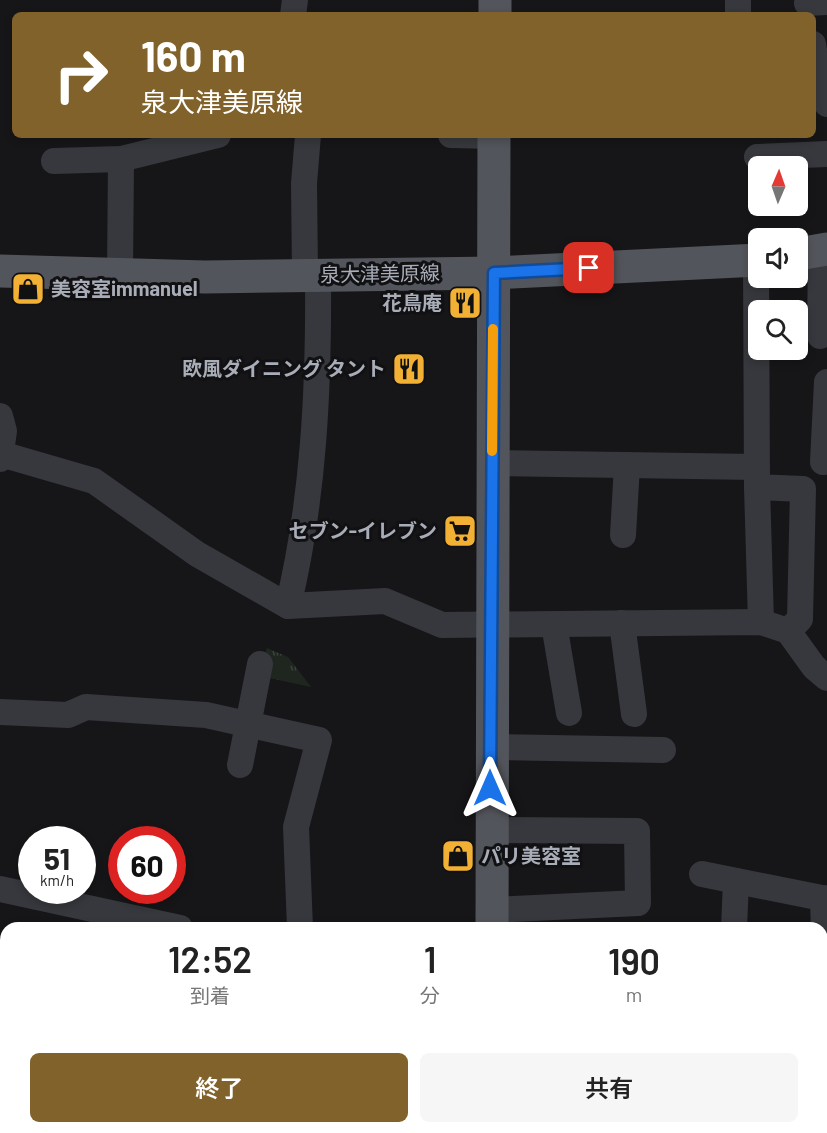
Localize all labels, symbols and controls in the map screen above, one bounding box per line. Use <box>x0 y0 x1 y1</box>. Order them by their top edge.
text: 160 m <box>141 30 246 80</box>
icon: right <box>42 36 120 114</box>
text: 泉大津美原線 <box>141 85 303 117</box>
north arrow <box>748 156 808 216</box>
map controls <box>748 156 808 360</box>
button: sound <box>748 228 808 288</box>
pin <box>563 242 614 293</box>
icon: arrive <box>572 251 605 284</box>
street label: 泉大津美原線 <box>320 260 440 286</box>
shop icon: 美容室immanuel <box>10 271 46 307</box>
place label: 美容室immanuel <box>51 276 198 300</box>
restaurant icon: 花鳥庵 <box>447 285 483 321</box>
place label: 花鳥庵 <box>382 290 442 314</box>
button: search <box>748 300 808 360</box>
restaurant icon: 欧風ダイニング タント <box>391 351 427 387</box>
place label: 欧風ダイニング タント <box>182 356 386 380</box>
supermarket icon: セブン-イレブン <box>442 513 478 549</box>
place label: セブン-イレブン <box>289 518 437 542</box>
position arrow <box>458 756 522 820</box>
speed limit sign: 60 <box>108 826 186 904</box>
shop icon: パリ美容室 <box>440 838 476 874</box>
text: 51 <box>44 840 70 876</box>
place label: パリ美容室 <box>481 843 581 867</box>
text: km/h <box>40 871 74 889</box>
text: 12:52 <box>168 937 252 980</box>
text: 1 <box>424 937 436 980</box>
text: 190 <box>608 939 660 982</box>
text: m <box>626 982 642 1006</box>
text: 到着 <box>190 983 230 1007</box>
text: 分 <box>420 983 440 1007</box>
button: 終了 <box>30 1053 408 1122</box>
button: 共有 <box>420 1053 798 1122</box>

